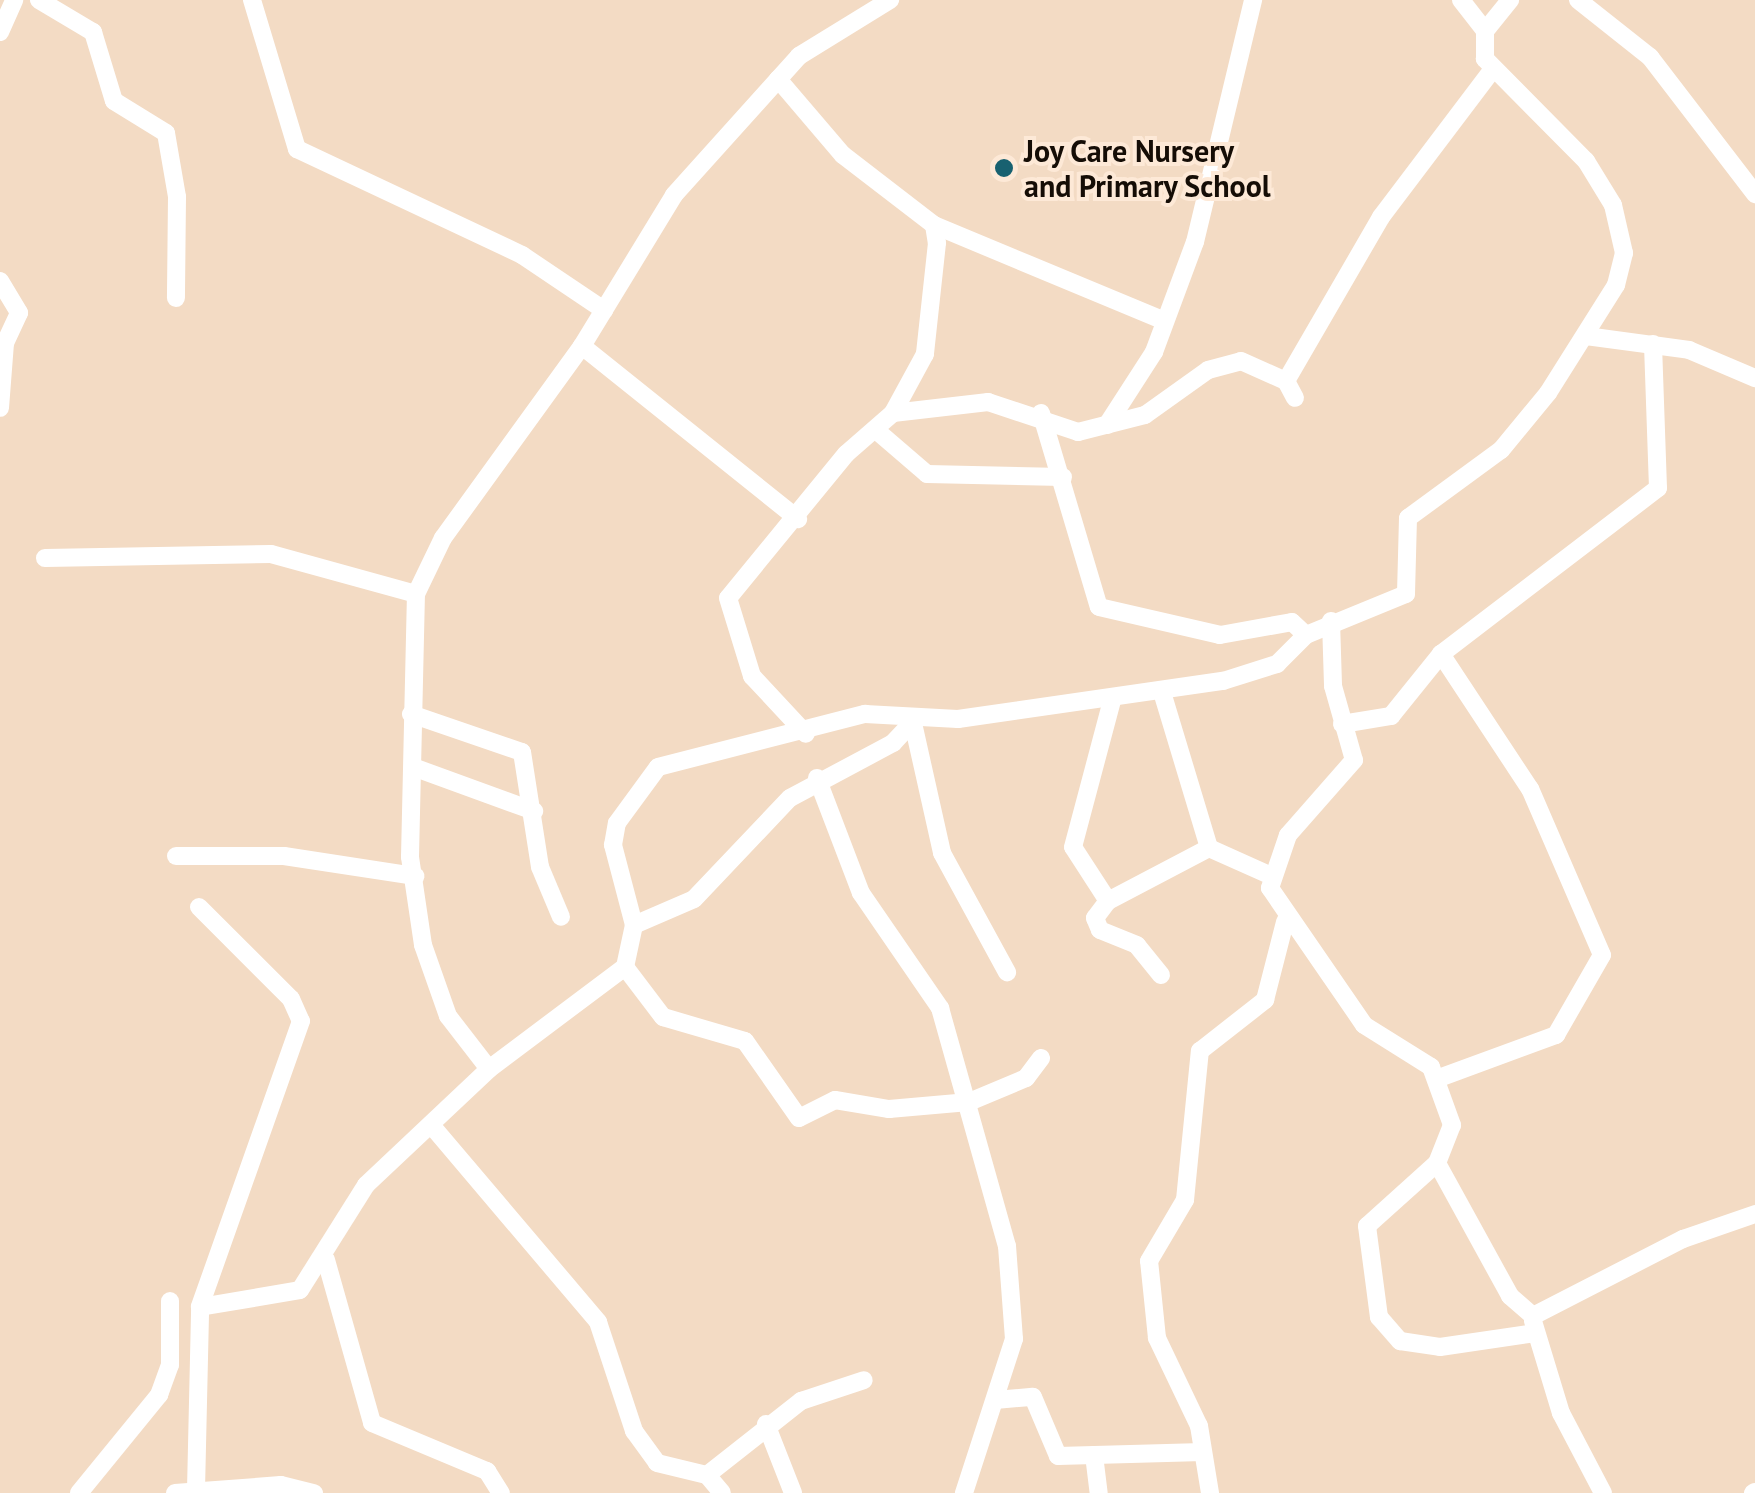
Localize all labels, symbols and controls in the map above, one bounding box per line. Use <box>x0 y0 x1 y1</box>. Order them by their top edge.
place label: Joy Care Nursery and Primary School <box>1024 133 1272 204</box>
marker: Joy Care Nursery and Primary School <box>993 157 1015 179</box>

